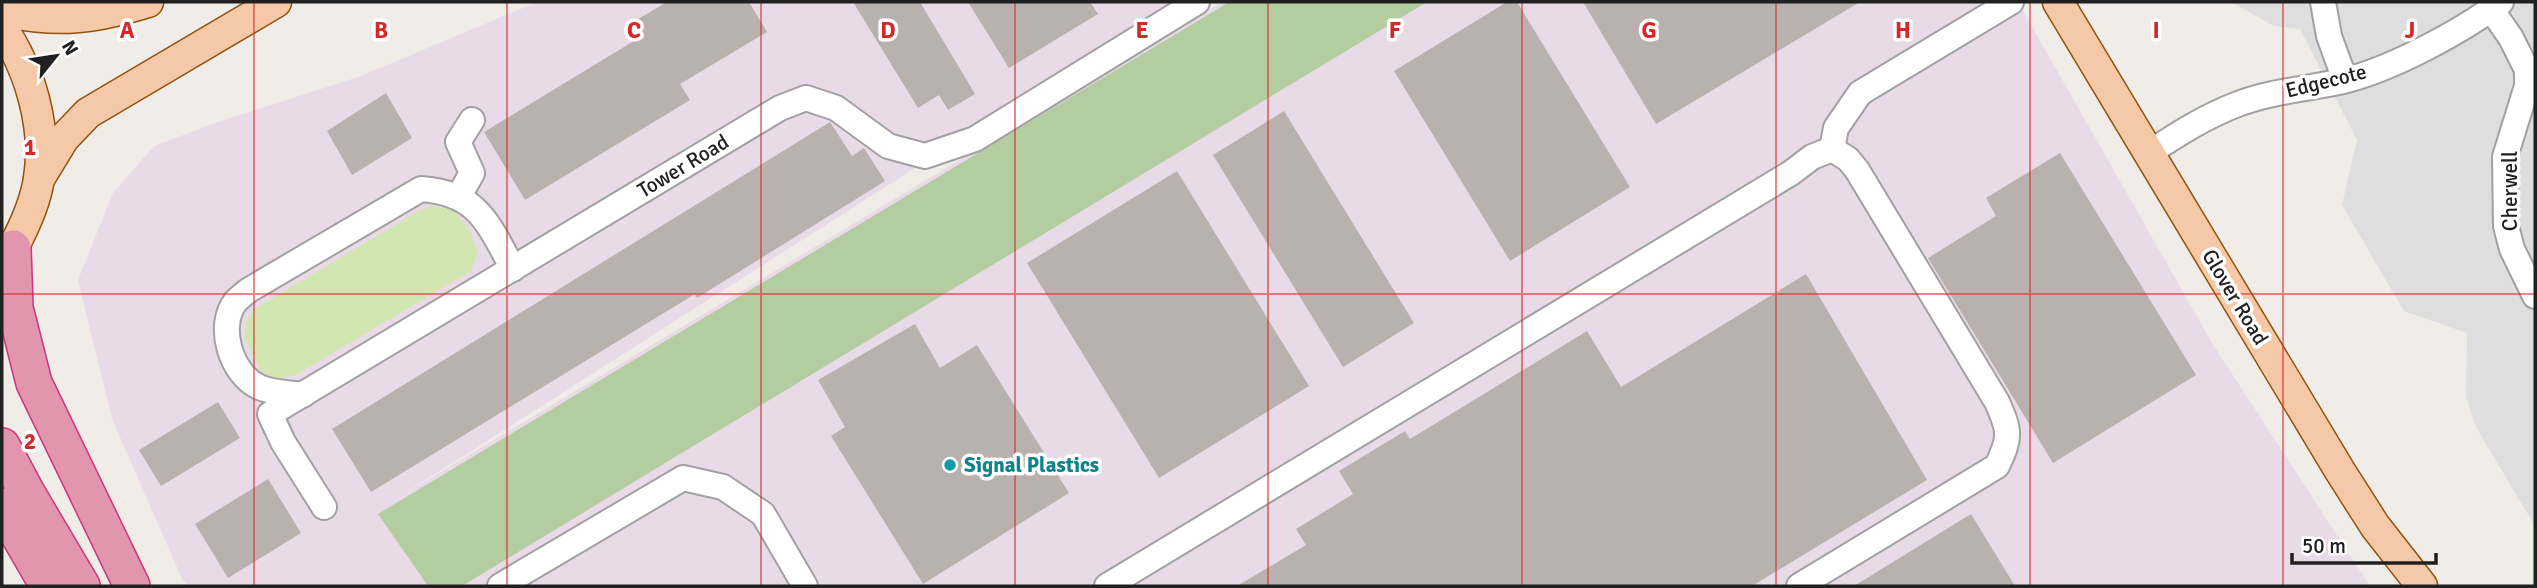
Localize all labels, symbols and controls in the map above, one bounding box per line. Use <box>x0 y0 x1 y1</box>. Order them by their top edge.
text: A <box>120 16 135 45</box>
text: B <box>374 16 388 45</box>
text: C <box>627 16 641 45</box>
text: D <box>880 16 896 45</box>
text: E <box>1135 16 1149 45</box>
text: F <box>1389 16 1401 45</box>
text: G <box>1641 16 1657 45</box>
text: H <box>1895 16 1911 45</box>
text: I <box>2152 16 2160 45</box>
text: J <box>2405 16 2415 45</box>
north arrow <box>21 21 91 91</box>
text: N <box>56 36 84 60</box>
street label: Edgecote <box>2283 58 2369 104</box>
street label: Tower Road <box>633 129 733 203</box>
text: 1 <box>24 133 36 162</box>
street label: Cherwell <box>2497 151 2523 231</box>
street label: Glover Road <box>2196 244 2274 350</box>
text: 2 <box>24 427 36 456</box>
place label: Signal Plastics <box>964 452 1099 478</box>
marker: Signal Plastics <box>942 457 958 473</box>
scale bar <box>2292 522 2436 566</box>
text: 50 m <box>2302 533 2346 559</box>

